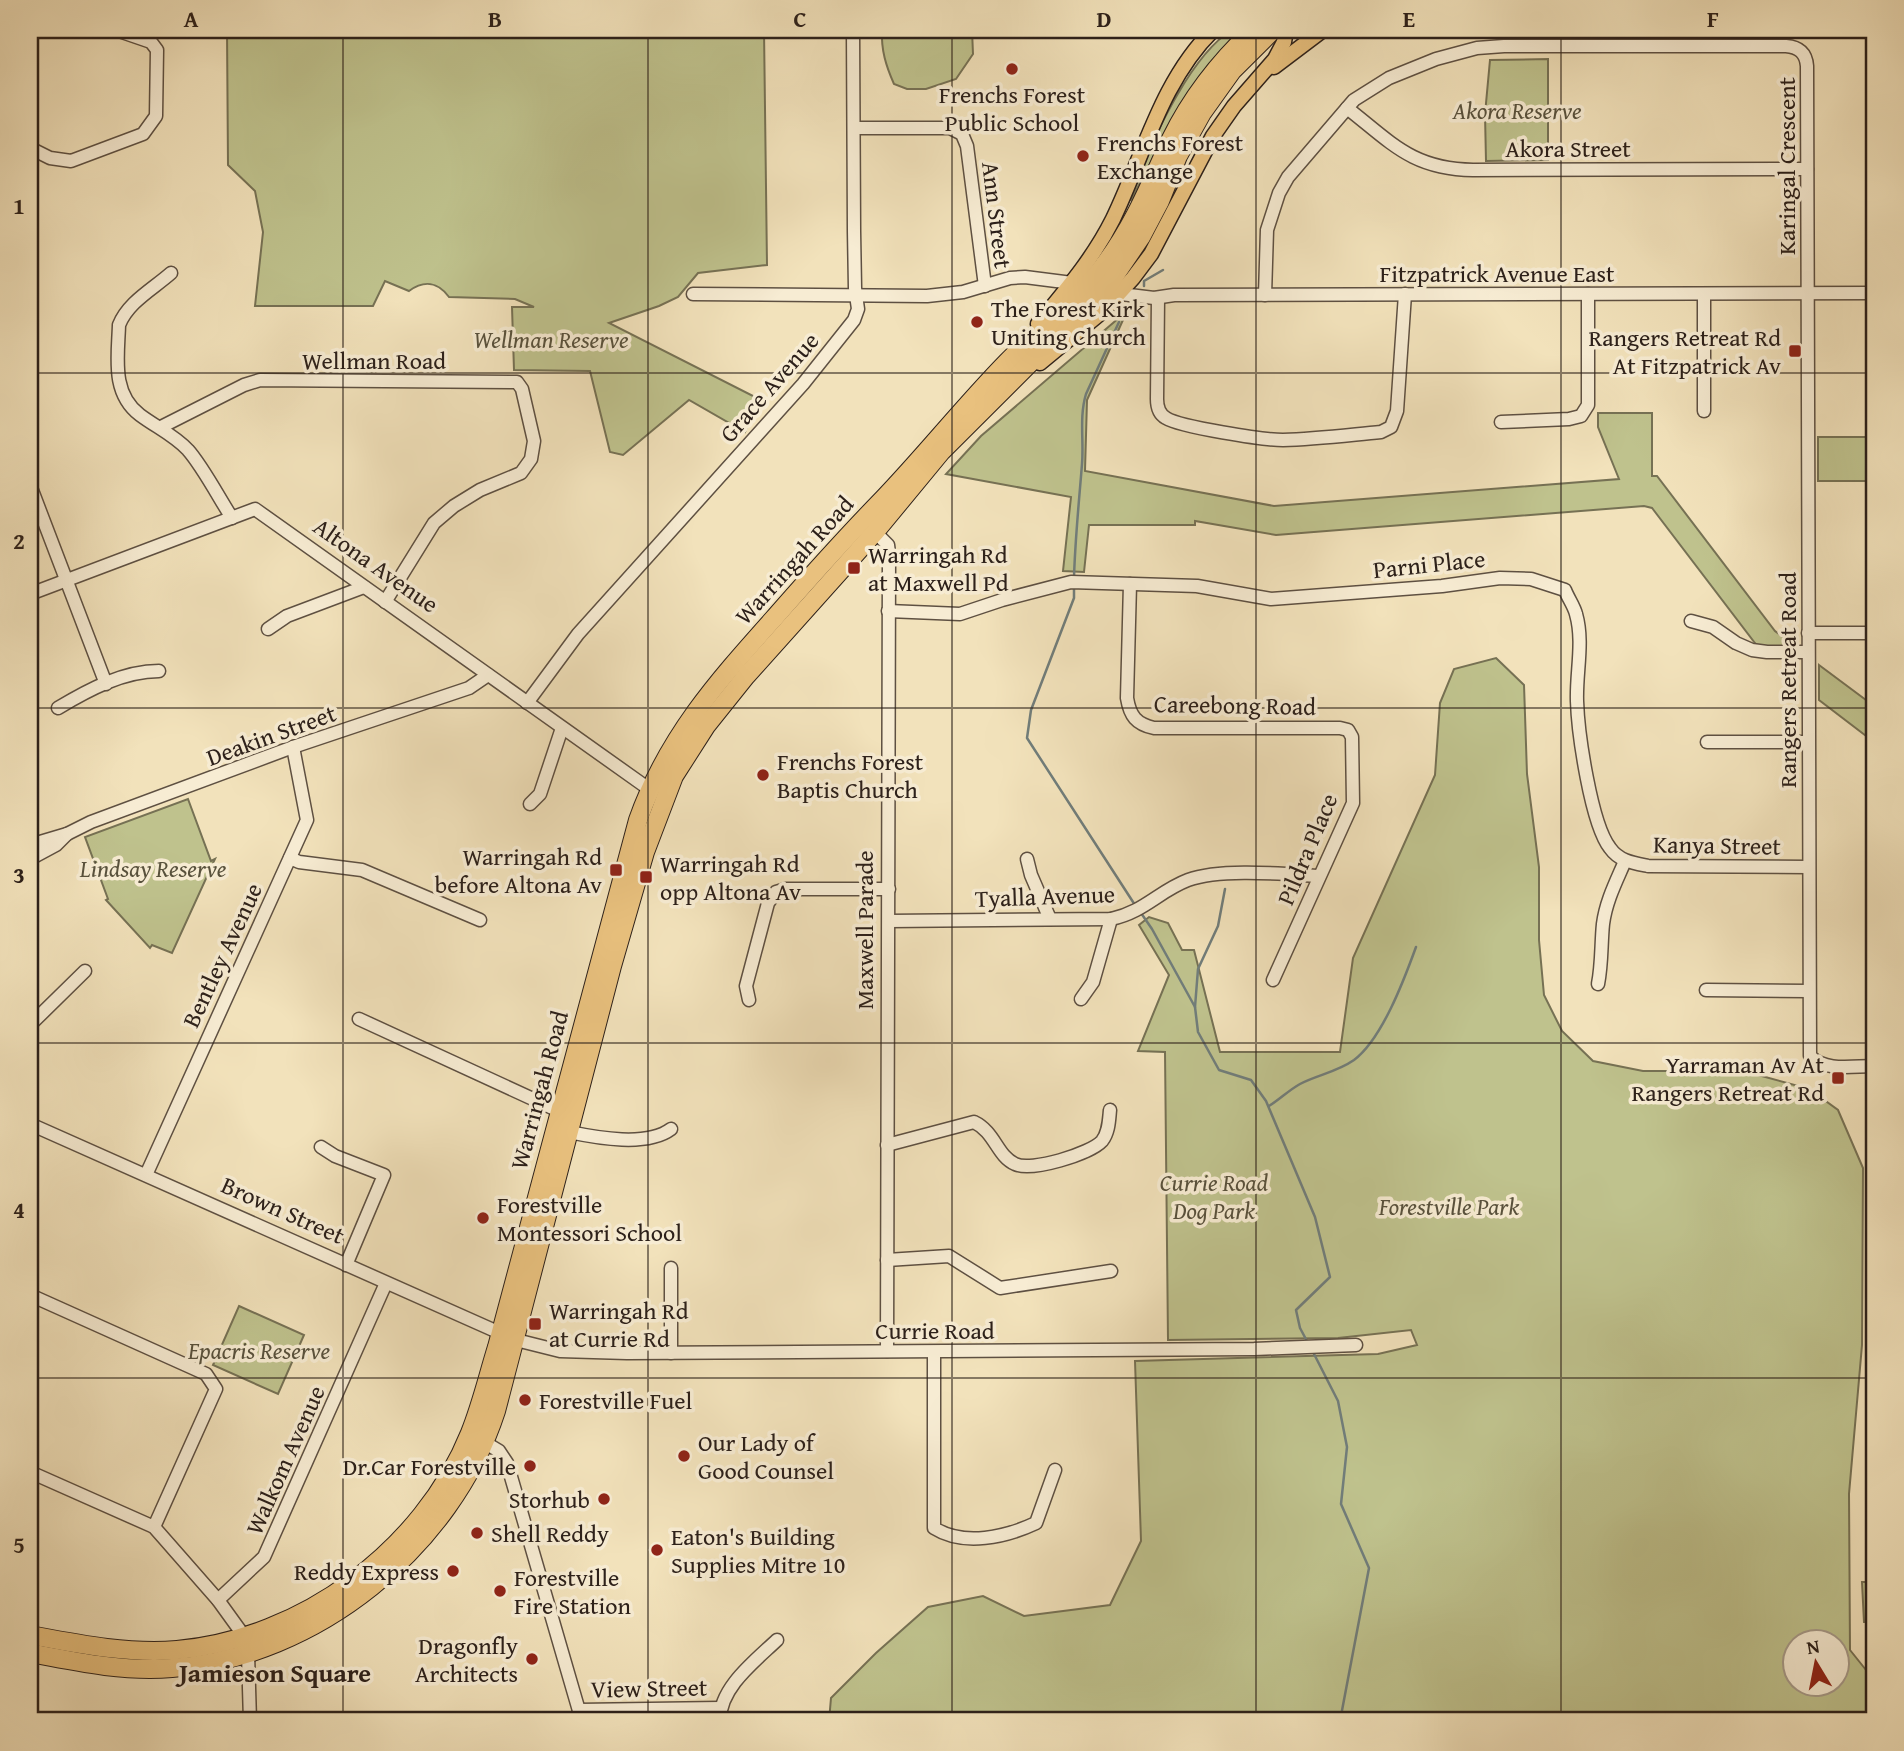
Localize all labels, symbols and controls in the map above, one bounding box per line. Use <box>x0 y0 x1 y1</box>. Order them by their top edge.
text: A <box>184 2 199 35</box>
text: B <box>488 2 502 35</box>
text: C <box>793 2 807 35</box>
text: D <box>1097 2 1112 35</box>
text: E <box>1403 2 1415 35</box>
text: F <box>1707 2 1719 35</box>
marker: Frenchs Forest Public School <box>1004 61 1020 77</box>
street label: Karingal Crescent <box>1769 76 1804 255</box>
place label: Frenchs Forest Public School <box>939 77 1086 140</box>
park label: Akora Reserve <box>1451 93 1582 128</box>
place label: Frenchs Forest Exchange <box>1097 125 1244 188</box>
street label: Akora Street <box>1505 131 1631 166</box>
marker: Frenchs Forest Exchange <box>1075 148 1091 164</box>
street label: Ann Street <box>973 160 1021 271</box>
text: 1 <box>13 189 25 222</box>
street label: Fitzpatrick Avenue East <box>1379 256 1615 291</box>
place label: The Forest Kirk Uniting Church <box>991 291 1146 354</box>
marker: The Forest Kirk Uniting Church <box>969 314 985 330</box>
place label: Rangers Retreat Rd At Fitzpatrick Av <box>1588 320 1781 383</box>
park label: Wellman Reserve <box>473 322 629 357</box>
street label: Grace Avenue <box>711 324 827 450</box>
street label: Wellman Road <box>302 343 446 378</box>
marker: Rangers Retreat Rd At Fitzpatrick Av <box>1787 343 1803 359</box>
street label: Warringah Road <box>726 488 862 632</box>
street label: Altona Avenue <box>306 509 446 621</box>
text: 2 <box>13 524 25 557</box>
place label: Warringah Rd at Maxwell Pd <box>868 537 1009 600</box>
street label: Parni Place <box>1371 541 1487 587</box>
marker: Warringah Rd at Maxwell Pd <box>846 560 862 576</box>
street label: Rangers Retreat Road <box>1770 572 1805 788</box>
street label: Careebong Road <box>1154 686 1316 724</box>
street label: Deakin Street <box>201 695 341 775</box>
place label: Frenchs Forest Baptis Church <box>777 744 924 807</box>
marker: Frenchs Forest Baptis Church <box>755 767 771 783</box>
street label: Pildra Place <box>1268 788 1346 910</box>
street label: Kanya Street <box>1653 826 1782 864</box>
place label: Warringah Rd before Altona Av <box>435 839 602 902</box>
place label: Warringah Rd opp Altona Av <box>660 846 801 909</box>
street label: Maxwell Parade <box>847 850 882 1010</box>
park label: Lindsay Reserve <box>79 851 227 886</box>
text: 3 <box>13 858 25 891</box>
marker: Warringah Rd before Altona Av <box>608 862 624 878</box>
marker: Warringah Rd opp Altona Av <box>638 869 654 885</box>
street label: Tyalla Avenue <box>974 876 1116 916</box>
street label: Bentley Avenue <box>173 877 271 1033</box>
street label: Warringah Road <box>501 1007 577 1173</box>
place label: Yarraman Av At Rangers Retreat Rd <box>1631 1047 1825 1110</box>
marker: Yarraman Av At Rangers Retreat Rd <box>1830 1070 1846 1086</box>
park label: Currie Road Dog Park <box>1160 1165 1269 1228</box>
street label: Brown Street <box>216 1167 351 1253</box>
place label: Forestville Montessori School <box>497 1187 682 1250</box>
park label: Forestville Park <box>1378 1189 1519 1224</box>
text: 4 <box>13 1193 25 1226</box>
marker: Forestville Montessori School <box>475 1210 491 1226</box>
place label: Warringah Rd at Currie Rd <box>549 1293 689 1356</box>
street label: Currie Road <box>875 1313 995 1348</box>
marker: Warringah Rd at Currie Rd <box>527 1316 543 1332</box>
park label: Epacris Reserve <box>187 1333 330 1368</box>
street label: Walkom Avenue <box>236 1380 334 1540</box>
place label: Forestville Fuel <box>539 1383 692 1418</box>
marker: Forestville Fuel <box>517 1392 533 1408</box>
place label: Our Lady of Good Counsel <box>698 1425 834 1488</box>
marker: Our Lady of Good Counsel <box>676 1448 692 1464</box>
place label: Dr.Car Forestville <box>343 1449 516 1484</box>
marker: Dr.Car Forestville <box>522 1458 538 1474</box>
place label: Storhub <box>509 1482 590 1517</box>
marker: Storhub <box>596 1491 612 1507</box>
place label: Shell Reddy <box>491 1516 609 1551</box>
place label: Eaton's Building Supplies Mitre 10 <box>671 1519 845 1582</box>
marker: Shell Reddy <box>469 1525 485 1541</box>
text: 5 <box>13 1528 25 1561</box>
marker: Eaton's Building Supplies Mitre 10 <box>649 1542 665 1558</box>
place label: Reddy Express <box>294 1554 439 1589</box>
place label: Forestville Fire Station <box>514 1560 632 1623</box>
marker: Reddy Express <box>445 1563 461 1579</box>
marker: Forestville Fire Station <box>492 1583 508 1599</box>
place label: Dragonfly Architects <box>415 1628 518 1691</box>
north arrow <box>1782 1628 1852 1698</box>
text: N <box>1804 1631 1822 1661</box>
marker: Dragonfly Architects <box>524 1651 540 1667</box>
district label: Jamieson Square <box>175 1653 371 1692</box>
street label: View Street <box>590 1669 708 1707</box>

